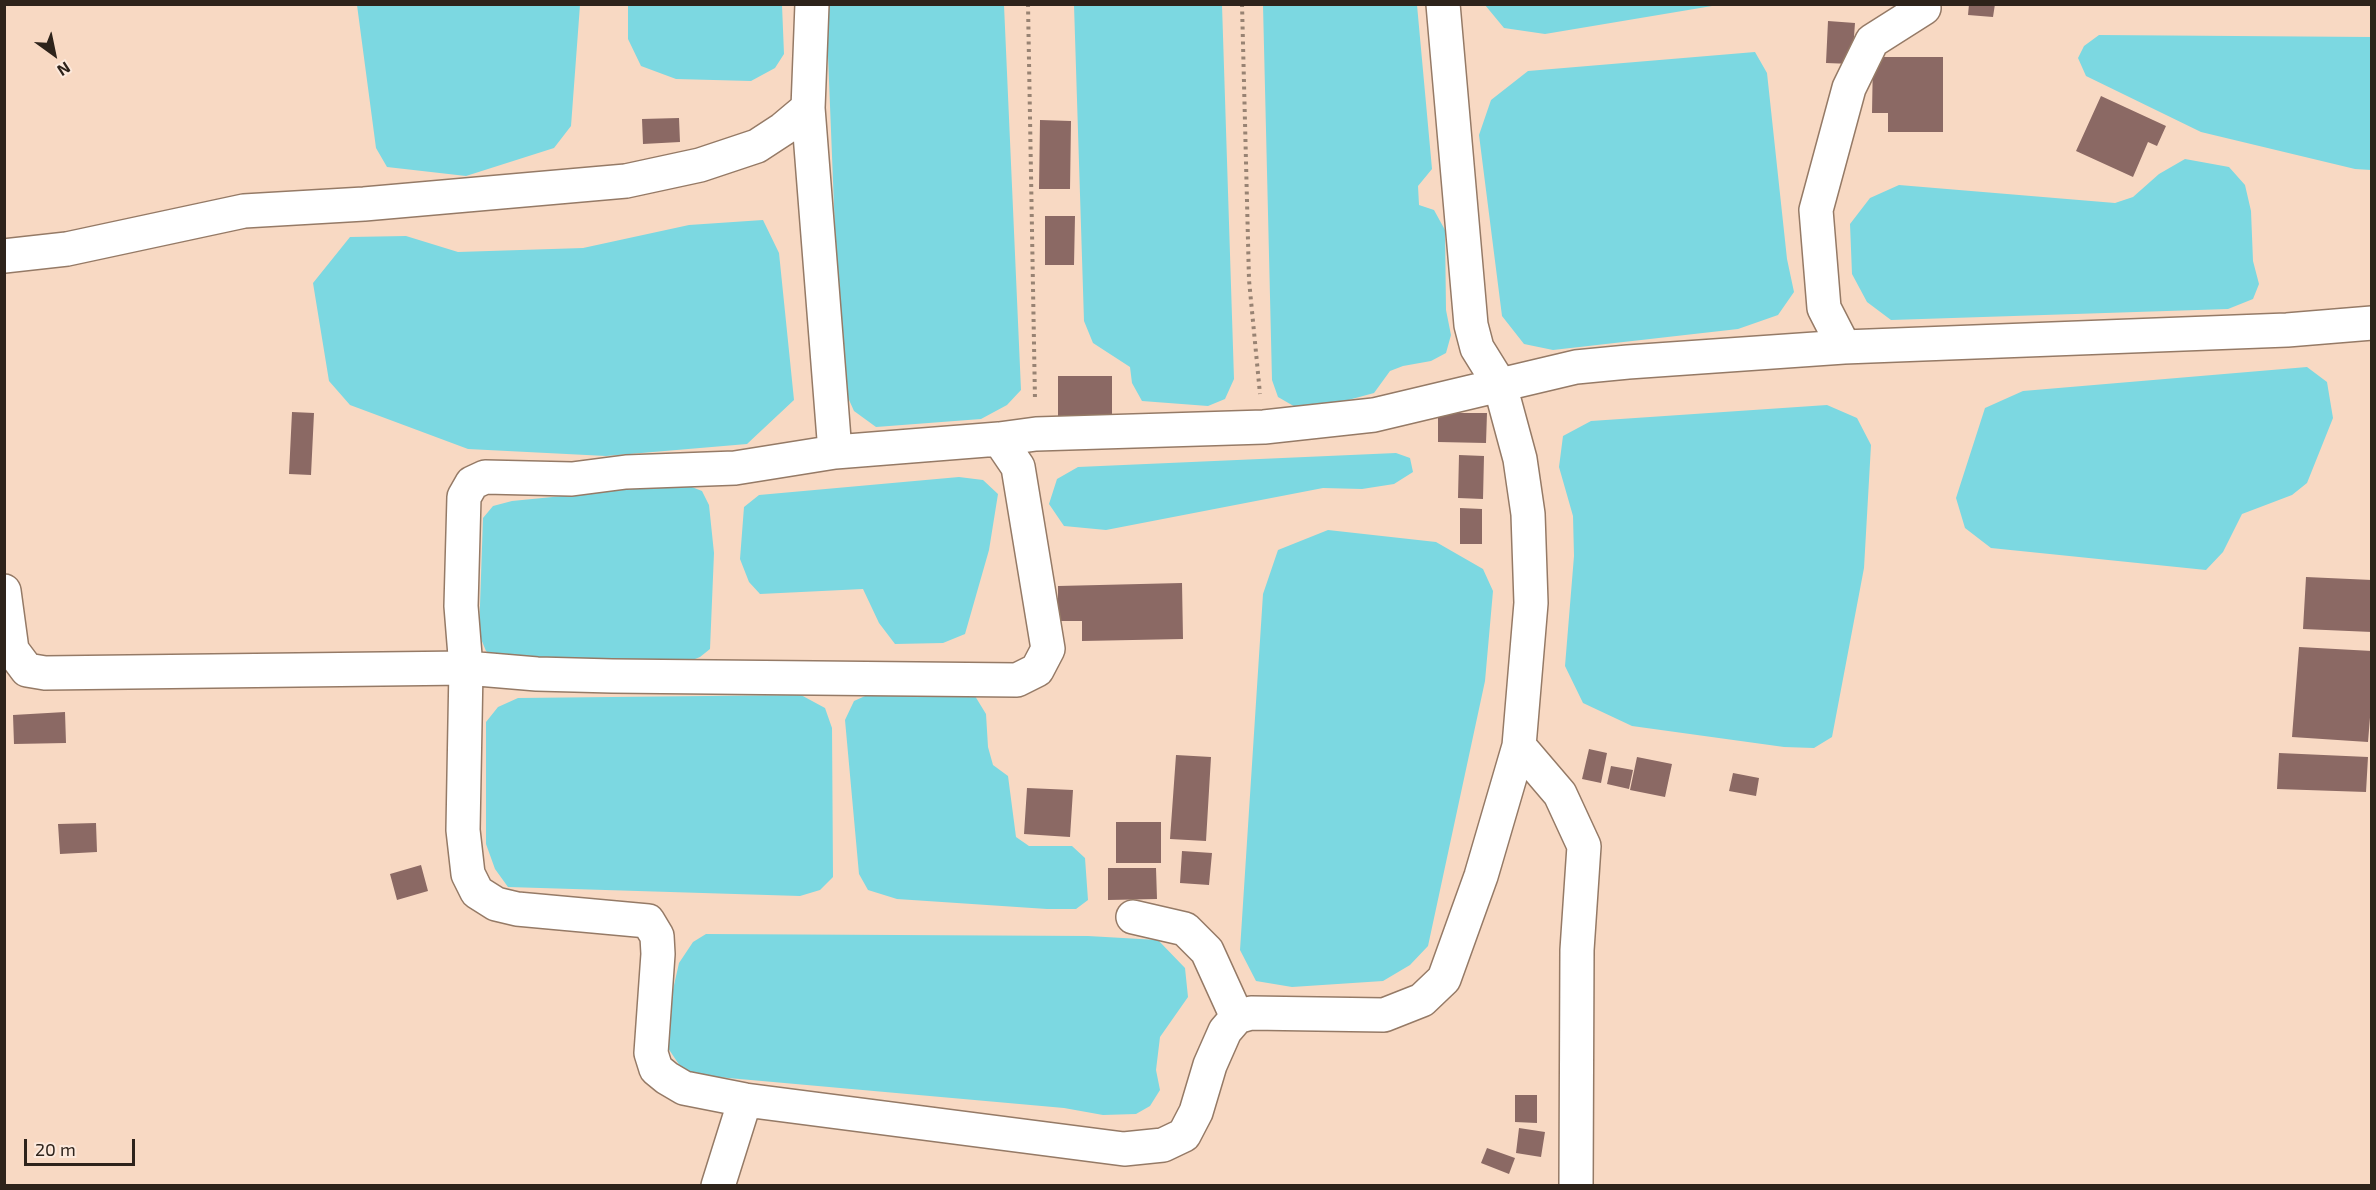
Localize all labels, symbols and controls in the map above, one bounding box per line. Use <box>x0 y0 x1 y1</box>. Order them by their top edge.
north arrow <box>24 24 84 84</box>
text: N <box>54 58 74 81</box>
scale bar <box>27 1127 138 1165</box>
text: 20 m <box>35 1138 76 1160</box>

